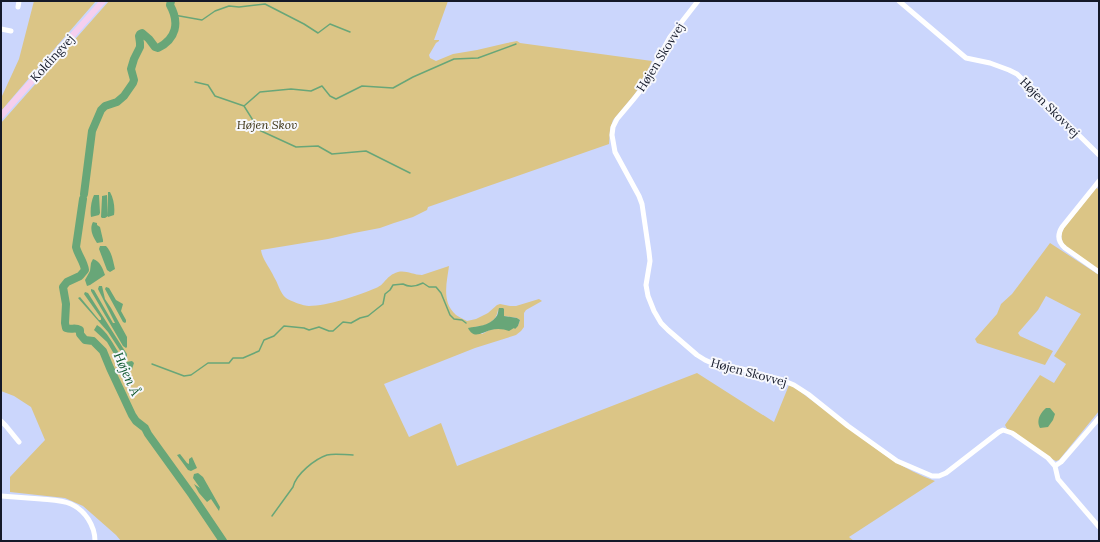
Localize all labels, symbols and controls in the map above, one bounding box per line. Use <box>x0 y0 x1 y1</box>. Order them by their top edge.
street label: Højen Skovvej <box>633 20 687 94</box>
street label: Koldingvej <box>27 31 77 85</box>
street label: Højen Skovvej <box>1017 74 1083 140</box>
park label: Højen Skov <box>237 117 297 132</box>
water label: Højen Å <box>110 349 144 399</box>
street label: Højen Skovvej <box>709 355 789 389</box>

